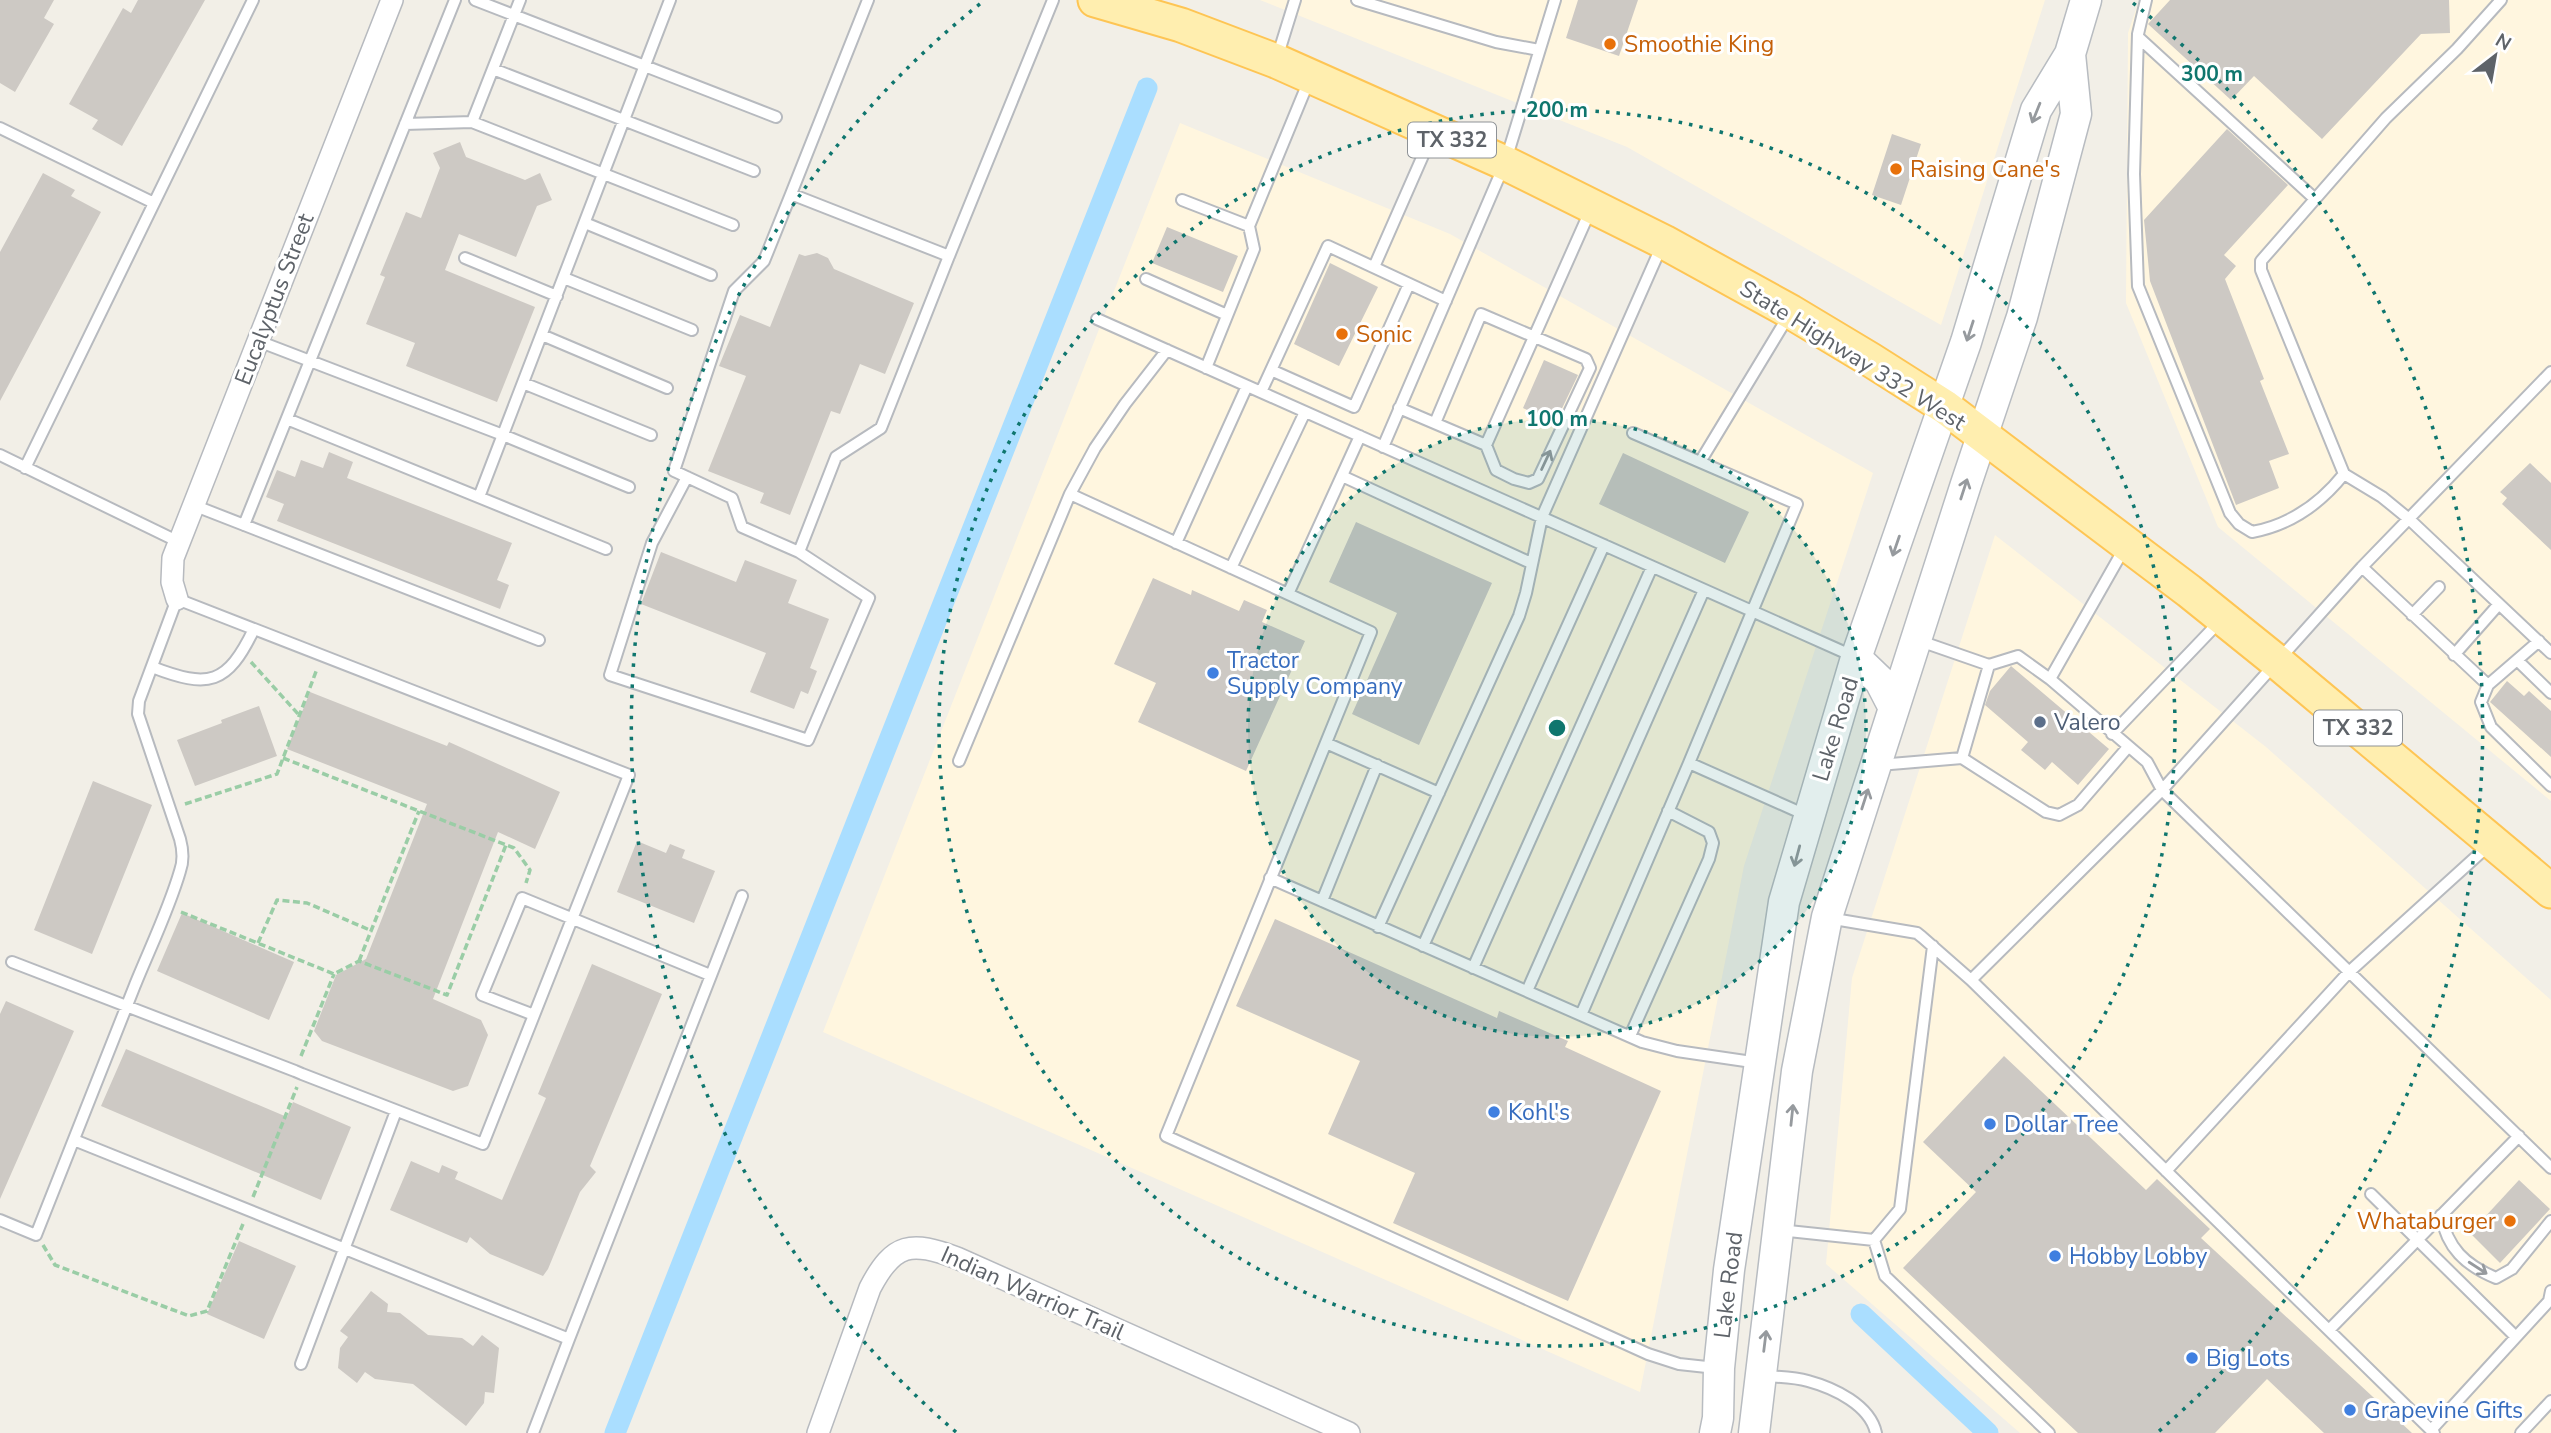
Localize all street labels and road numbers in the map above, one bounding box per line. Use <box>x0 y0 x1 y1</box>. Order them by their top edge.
road number: TX 332 <box>1408 122 1496 158</box>
street label: Eucalyptus Street <box>227 208 322 389</box>
street label: State Highway 332 West <box>1734 273 1972 438</box>
street label: Lake Road <box>1805 673 1866 785</box>
road number: TX 332 <box>2314 710 2402 746</box>
street label: Lake Road <box>1707 1230 1750 1340</box>
street label: Indian Warrior Trail <box>936 1239 1130 1348</box>

